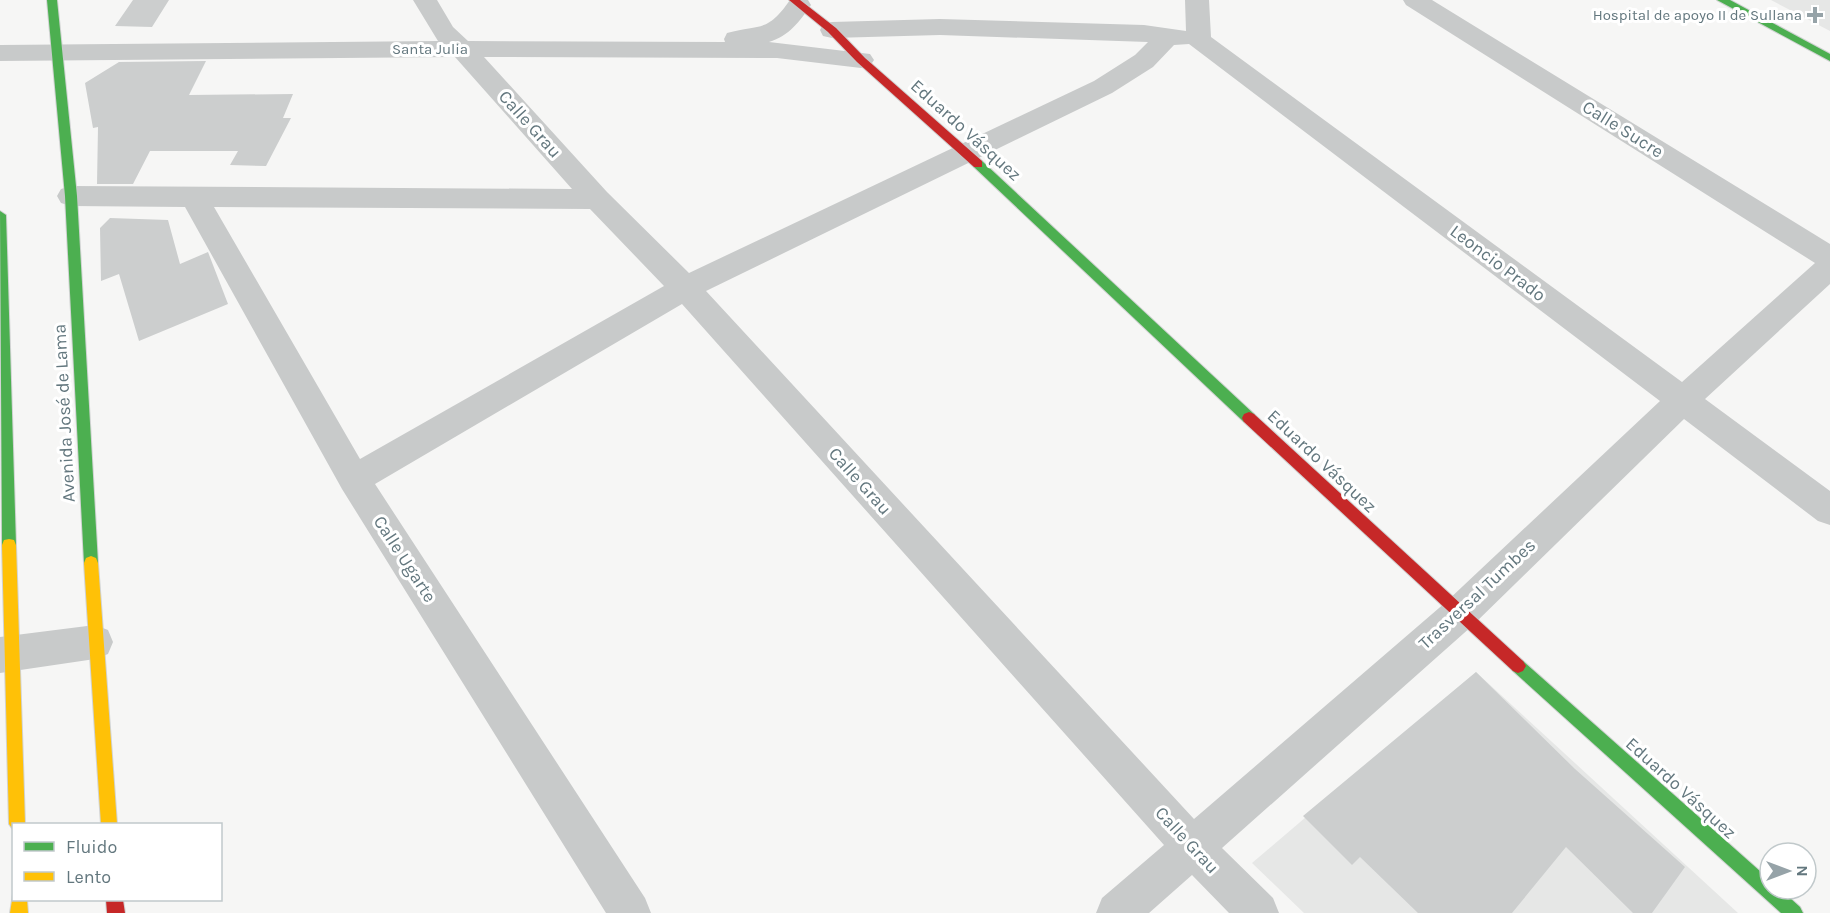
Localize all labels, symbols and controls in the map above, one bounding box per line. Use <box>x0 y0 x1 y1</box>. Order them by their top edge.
place label: Hospital de apoyo II de Sullana <box>1593 6 1802 24</box>
marker: Hospital de apoyo II de Sullana <box>1806 6 1824 24</box>
street label: Santa Julia <box>392 40 468 58</box>
street label: Eduardo Vásquez <box>906 75 1026 185</box>
street label: Calle Grau <box>494 86 566 162</box>
street label: Calle Sucre <box>1578 95 1668 163</box>
street label: Leoncio Prado <box>1446 220 1550 306</box>
street label: Avenida José de Lama <box>48 323 80 503</box>
street label: Eduardo Vásquez <box>1263 405 1381 517</box>
street label: Calle Grau <box>824 443 896 519</box>
street label: Calle Ugarte <box>369 512 441 606</box>
street label: Trasversal Tumbes <box>1414 534 1540 654</box>
street label: Eduardo Vásquez <box>1621 733 1741 843</box>
street label: Calle Grau <box>1150 802 1224 878</box>
legend <box>12 823 222 901</box>
text: Fluido <box>66 836 117 858</box>
north arrow <box>1758 841 1818 901</box>
text: N <box>1793 865 1812 877</box>
text: Lento <box>66 866 111 888</box>

